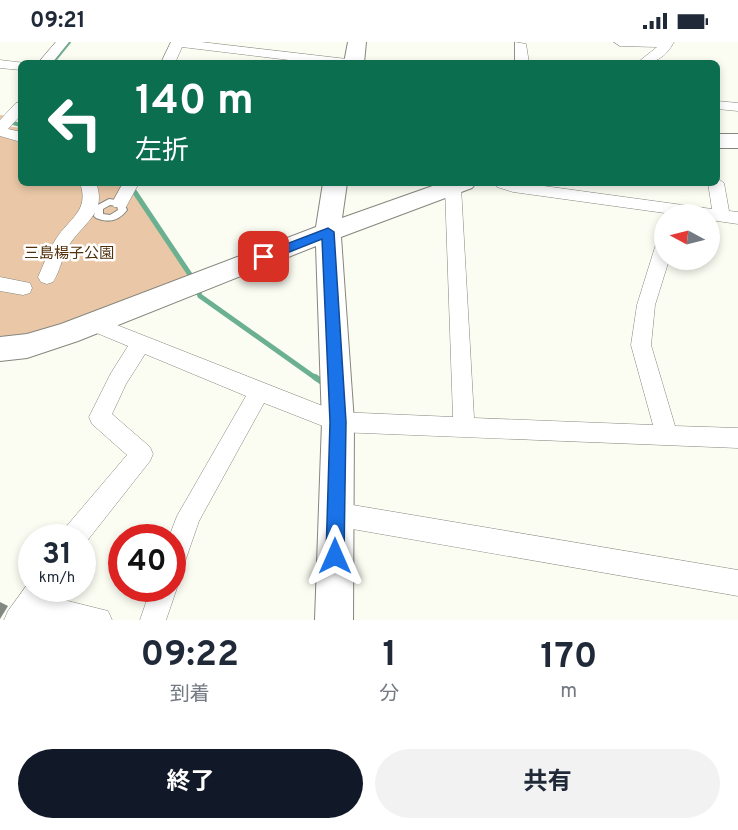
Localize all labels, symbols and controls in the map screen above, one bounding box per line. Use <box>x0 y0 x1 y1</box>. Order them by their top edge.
text: 09:21 <box>30 8 86 35</box>
text: 140 m <box>135 76 254 129</box>
icon: left <box>36 84 114 162</box>
text: 左折 <box>135 135 189 169</box>
north arrow <box>654 204 720 270</box>
map controls <box>654 204 720 270</box>
pin <box>238 231 289 282</box>
icon: arrive <box>247 240 280 273</box>
park label: 三島楊子公園 <box>24 245 114 264</box>
speed limit sign: 40 <box>108 524 186 602</box>
position arrow <box>303 524 367 588</box>
text: 31 <box>42 537 72 574</box>
text: km/h <box>39 569 75 588</box>
text: 09:22 <box>141 633 239 679</box>
text: 1 <box>382 633 397 679</box>
text: 170 <box>540 635 597 681</box>
text: m <box>560 679 577 705</box>
text: 到着 <box>170 682 210 708</box>
text: 分 <box>380 682 400 708</box>
button: 終了 <box>18 749 363 818</box>
button: 共有 <box>375 749 720 818</box>

